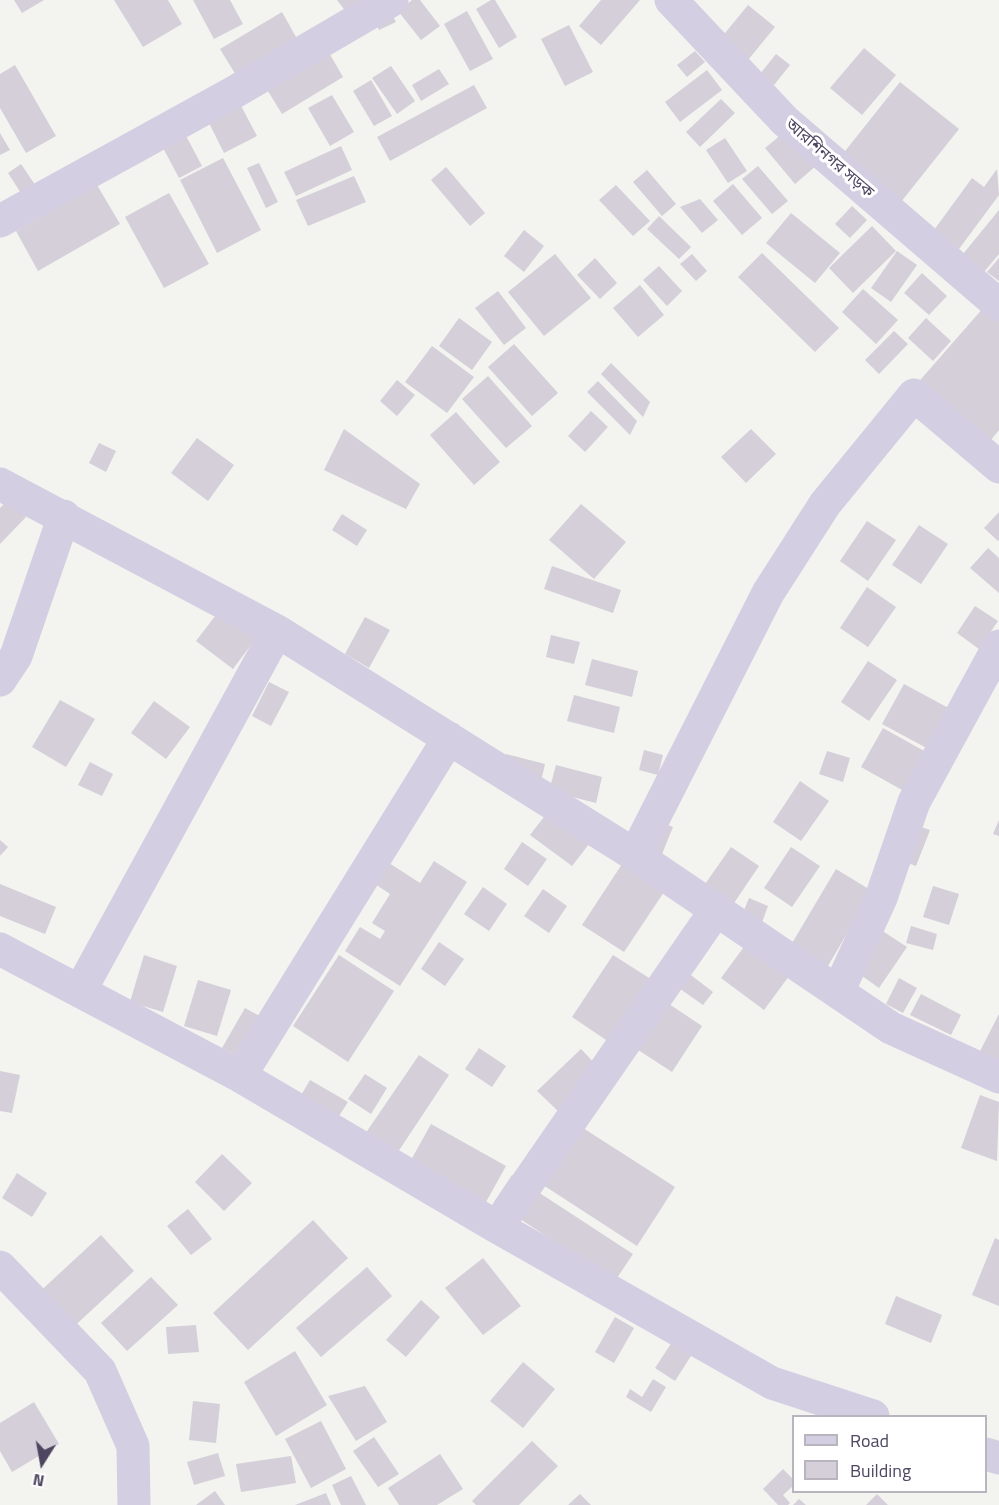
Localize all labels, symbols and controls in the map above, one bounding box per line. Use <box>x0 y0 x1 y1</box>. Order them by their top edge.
street label: আরশিনগর সড়ক <box>781 115 877 203</box>
legend <box>792 1415 987 1493</box>
text: Road <box>850 1427 889 1454</box>
north arrow <box>12 1433 72 1493</box>
text: Building <box>850 1457 911 1484</box>
text: N <box>31 1468 46 1494</box>

